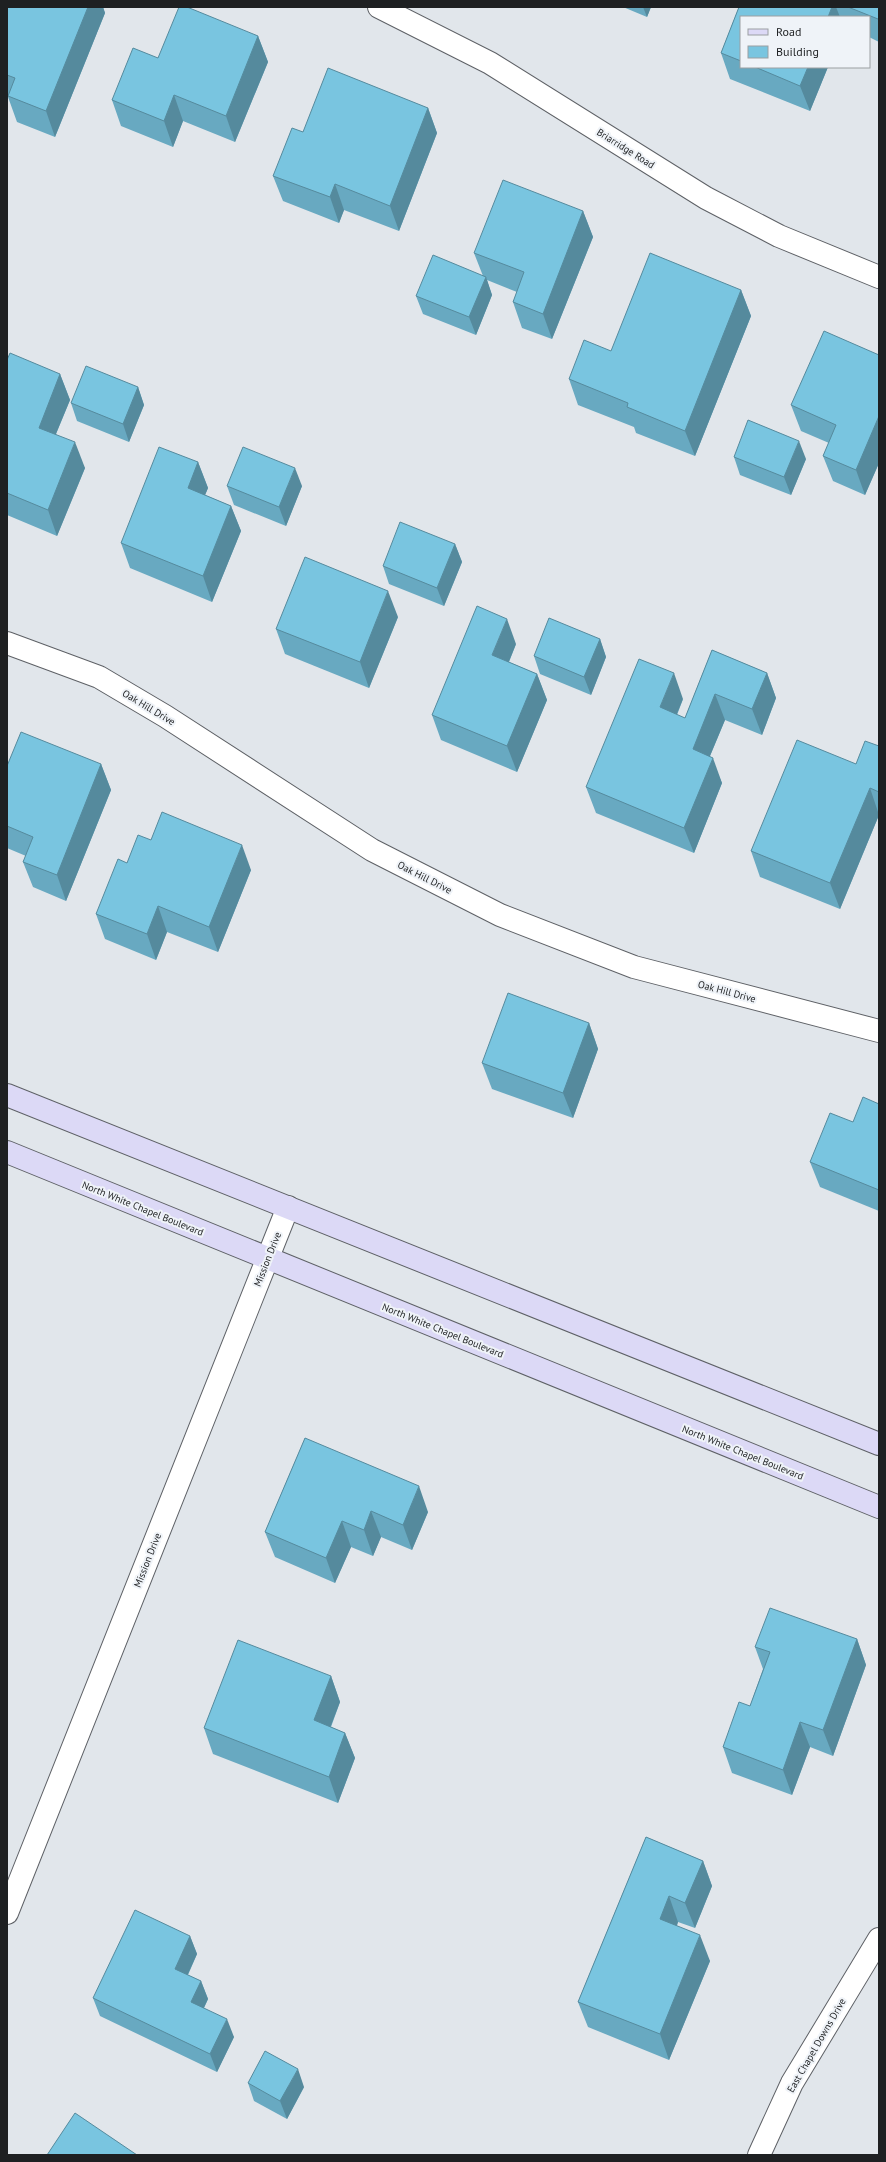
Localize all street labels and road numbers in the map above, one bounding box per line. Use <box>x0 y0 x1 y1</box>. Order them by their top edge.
street label: Briarridge Road <box>594 125 657 171</box>
street label: Oak Hill Drive <box>120 687 177 728</box>
street label: Oak Hill Drive <box>395 858 454 897</box>
street label: Oak Hill Drive <box>697 978 757 1005</box>
street label: North White Chapel Boulevard <box>80 1178 205 1239</box>
street label: Mission Drive <box>251 1230 284 1288</box>
street label: North White Chapel Boulevard <box>380 1300 505 1361</box>
street label: North White Chapel Boulevard <box>680 1422 805 1483</box>
street label: Mission Drive <box>131 1531 164 1589</box>
street label: East Chapel Downs Drive <box>784 1996 849 2095</box>

